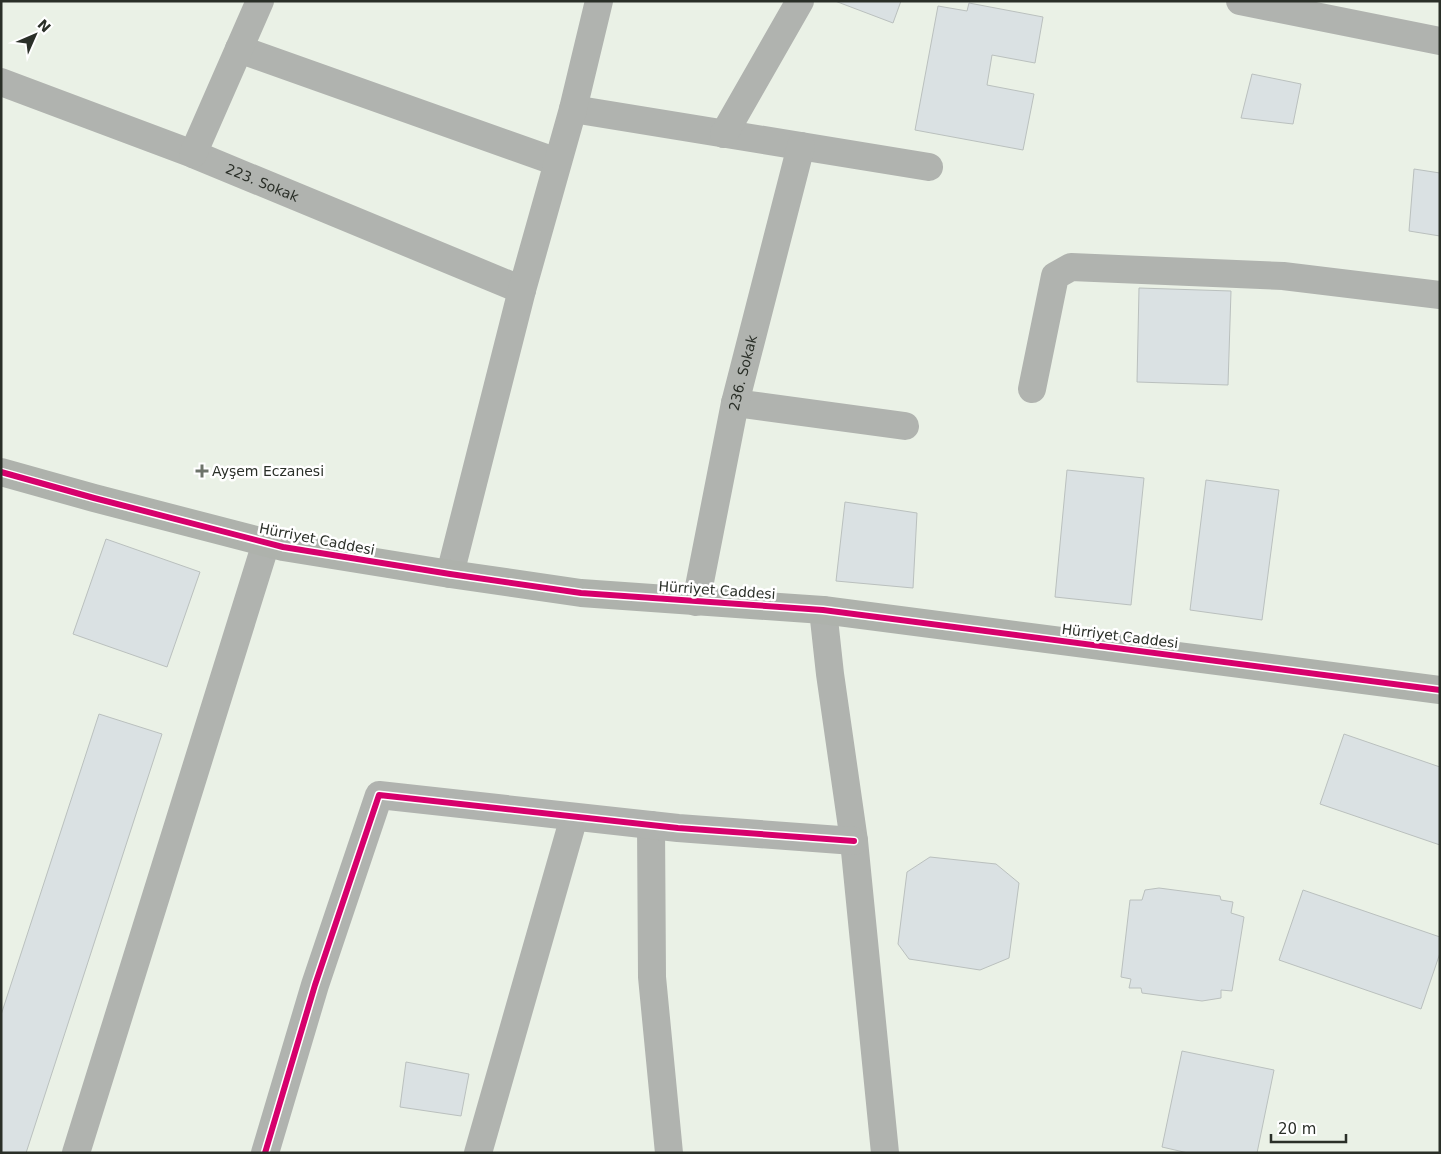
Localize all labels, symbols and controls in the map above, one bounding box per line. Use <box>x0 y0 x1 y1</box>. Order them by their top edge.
north arrow <box>10 10 60 60</box>
text: N <box>34 16 54 36</box>
street label: 223. Sokak <box>223 160 302 205</box>
street label: 236. Sokak <box>726 332 760 412</box>
place label: Ayşem Eczanesi <box>212 463 324 479</box>
marker: Ayşem Eczanesi <box>196 465 208 477</box>
street label: Hürriyet Caddesi <box>258 520 376 558</box>
street label: Hürriyet Caddesi <box>658 578 776 602</box>
street label: Hürriyet Caddesi <box>1061 621 1179 651</box>
scale bar <box>1271 1112 1346 1144</box>
text: 20 m <box>1278 1120 1316 1138</box>

